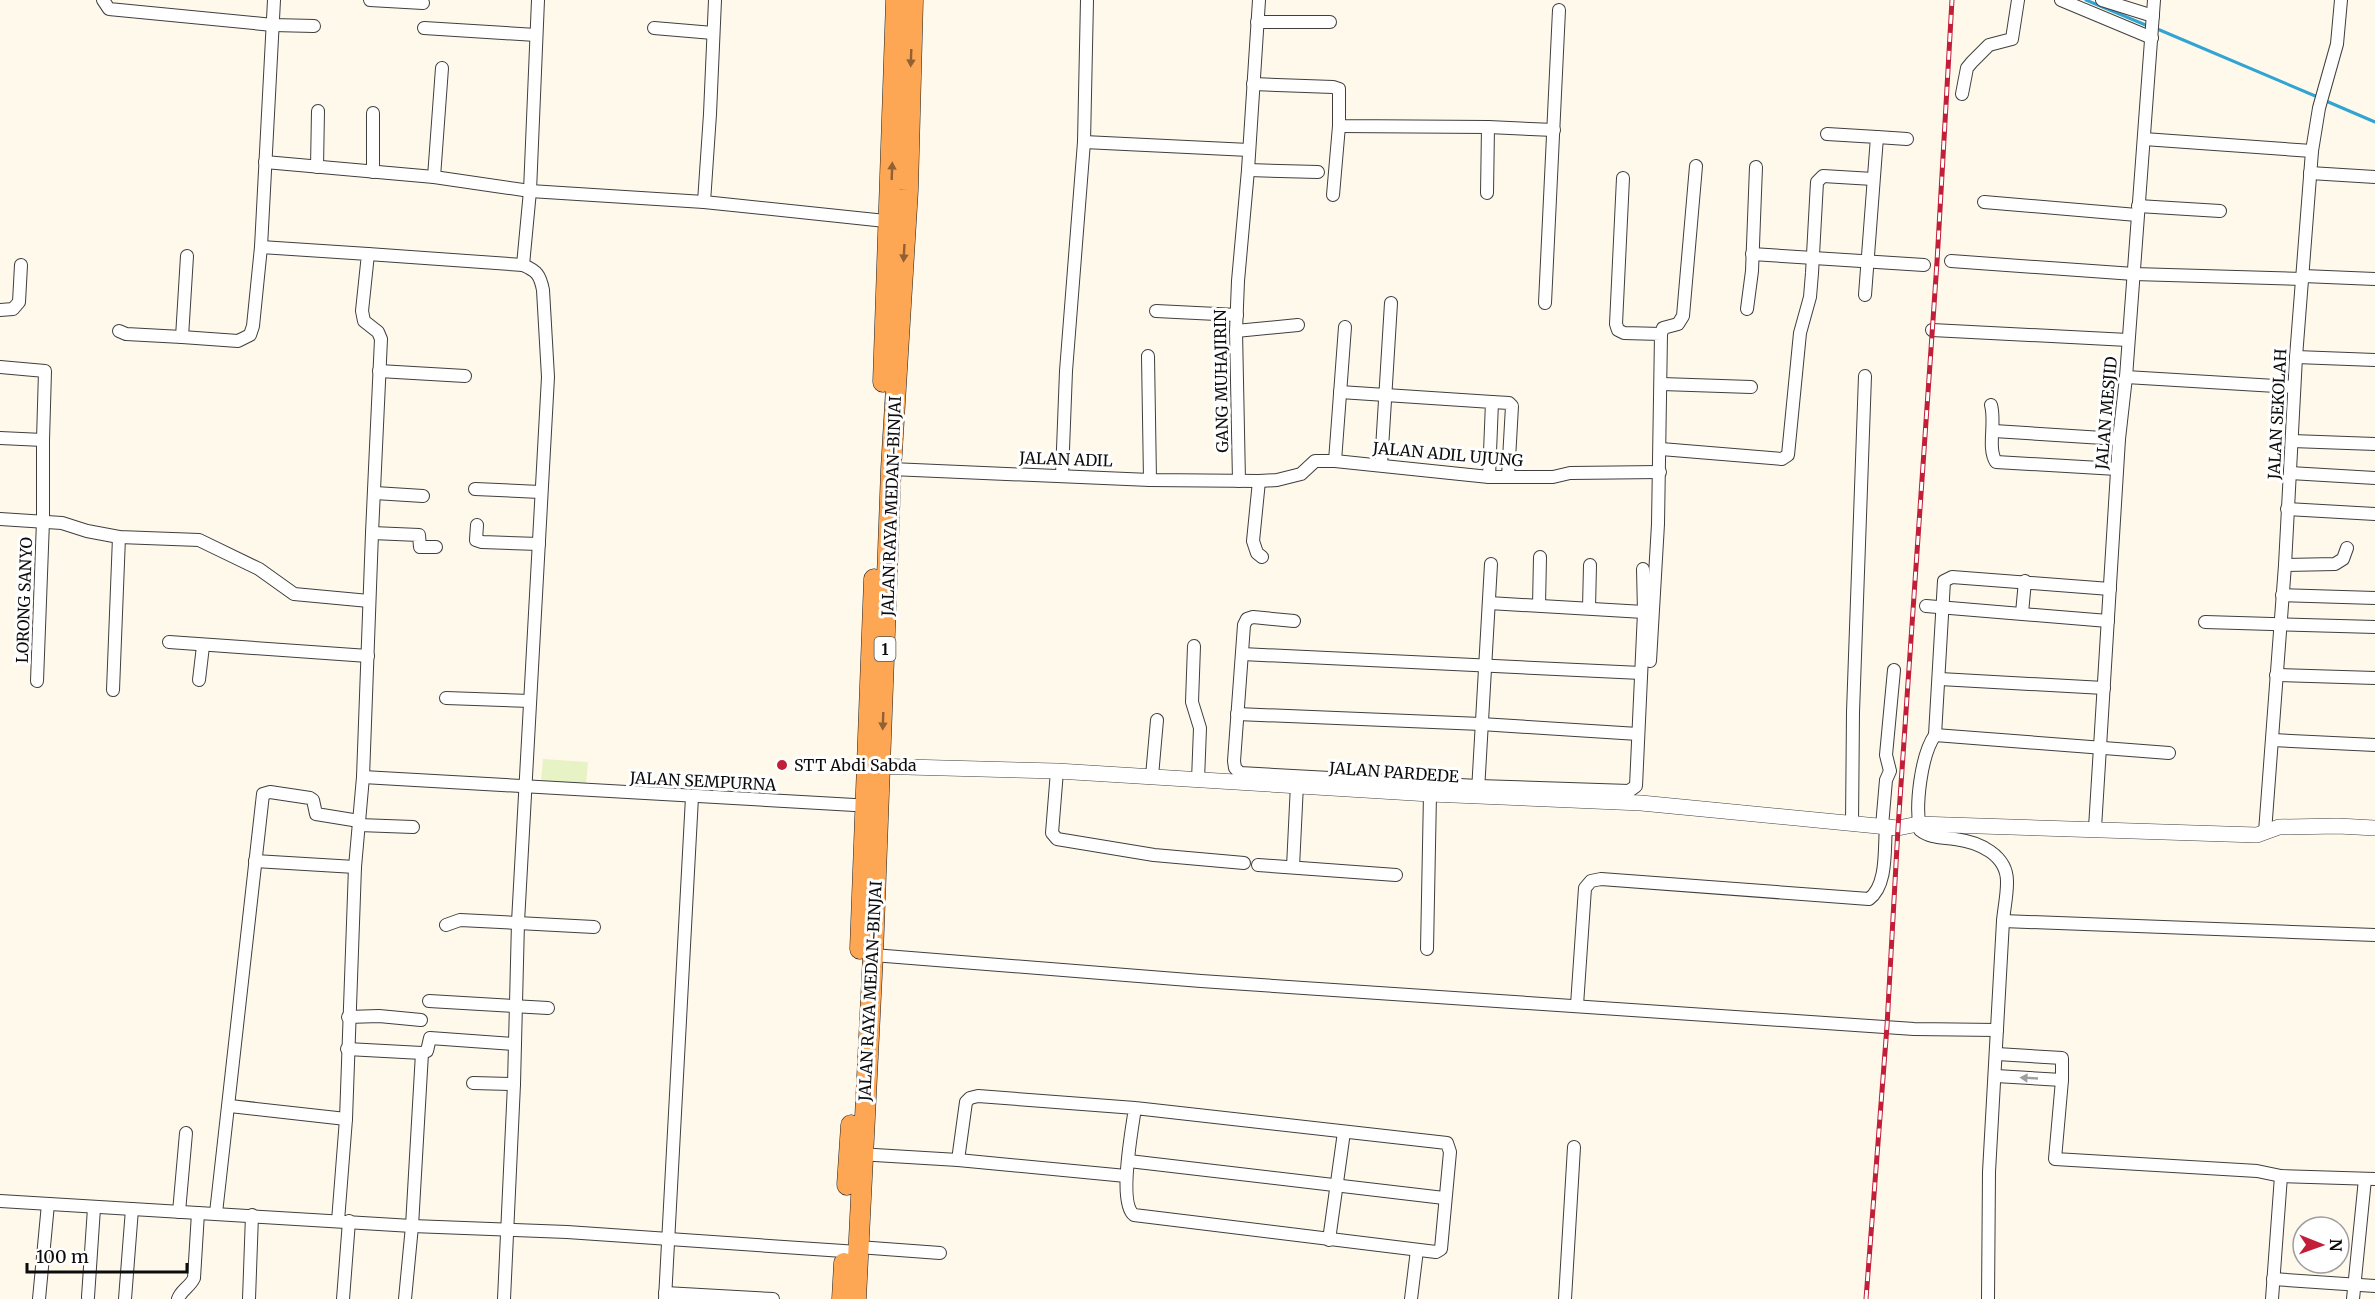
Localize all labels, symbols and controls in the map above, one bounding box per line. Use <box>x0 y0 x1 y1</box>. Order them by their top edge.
one-way arrow <box>907 49 916 68</box>
one-way arrow <box>887 161 896 180</box>
one-way arrow <box>900 244 909 263</box>
street label: GANG MUHAJIRIN <box>1210 309 1232 453</box>
street label: JALAN SEKOLAH <box>2264 348 2290 481</box>
street label: JALAN MESJID <box>2091 356 2121 471</box>
street label: JALAN RAYA MEDAN-BINJAI <box>877 395 905 618</box>
street label: JALAN ADIL UJUNG <box>1371 437 1524 471</box>
street label: JALAN ADIL <box>1018 447 1113 471</box>
street label: LORONG SANYO <box>12 536 36 663</box>
road number: 1 <box>874 637 896 661</box>
one-way arrow <box>878 711 887 730</box>
place label: STT Abdi Sabda <box>794 755 917 775</box>
street label: JALAN PARDEDE <box>1328 757 1460 787</box>
marker: STT Abdi Sabda <box>775 758 789 772</box>
street label: JALAN SEMPURNA <box>628 767 778 795</box>
street label: JALAN RAYA MEDAN-BINJAI <box>854 880 886 1103</box>
one-way arrow <box>2019 1073 2038 1082</box>
north arrow <box>2291 1215 2351 1275</box>
scale bar <box>27 1236 188 1274</box>
text: N <box>2326 1239 2346 1252</box>
text: 100 m <box>36 1245 89 1268</box>

